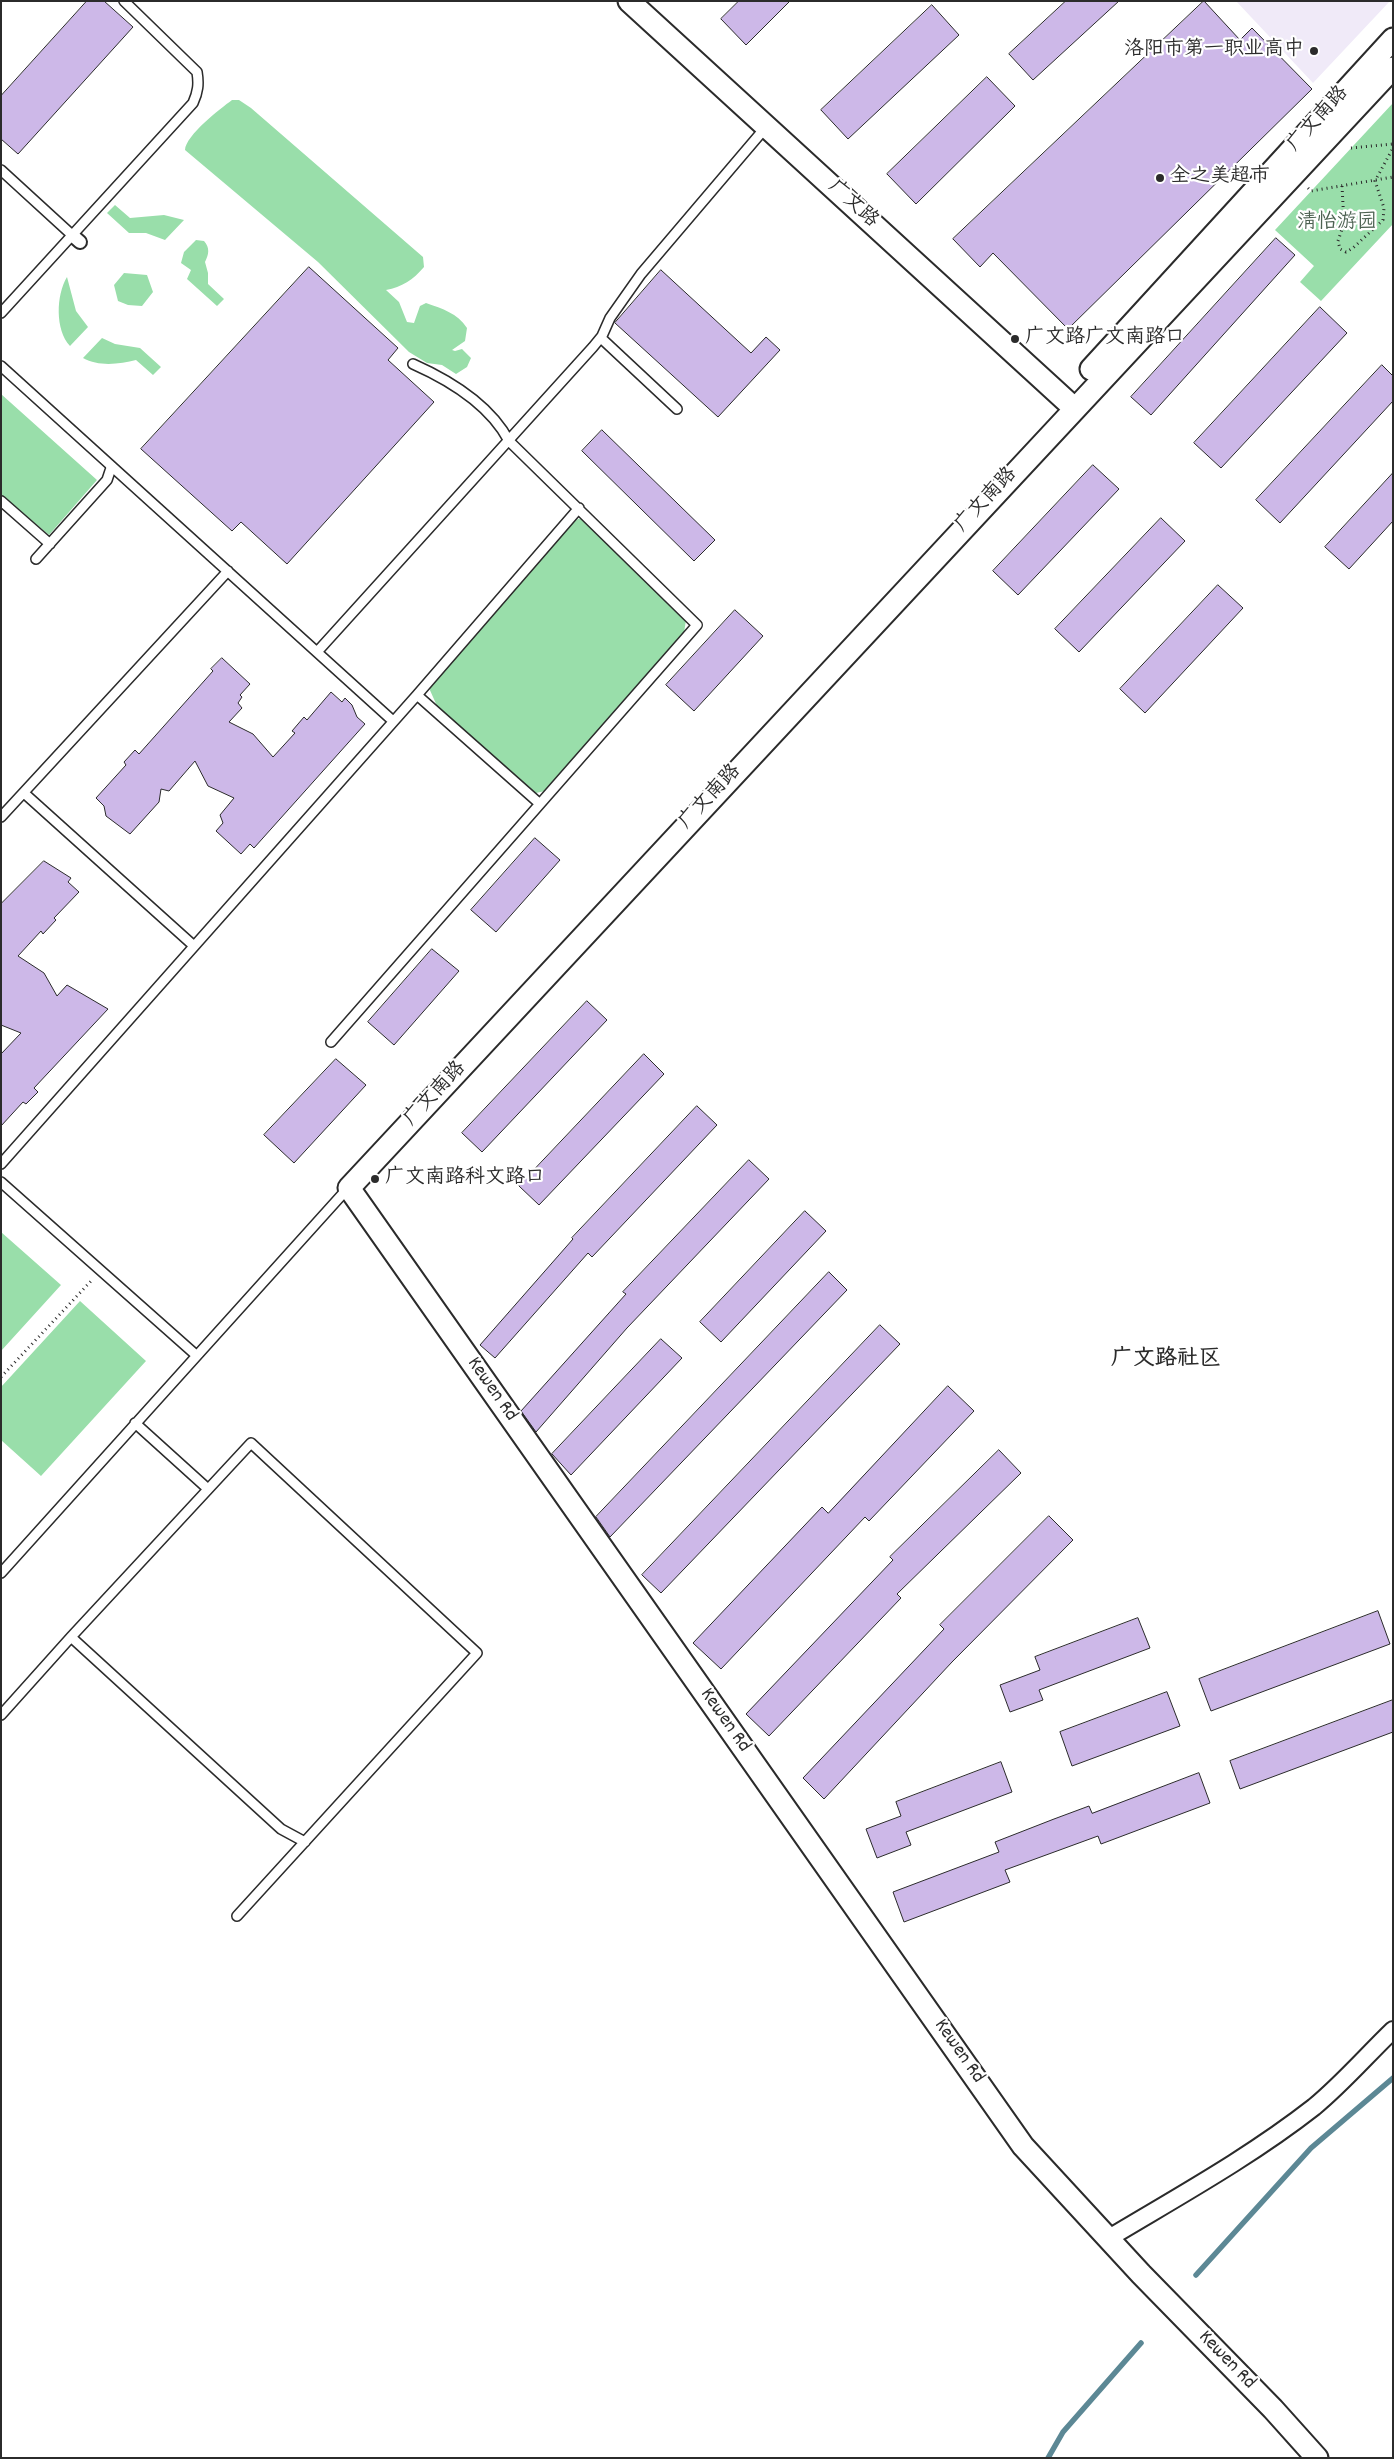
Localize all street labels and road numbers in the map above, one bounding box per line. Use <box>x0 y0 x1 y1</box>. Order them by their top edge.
street label: 广文南路 <box>1283 82 1355 158</box>
street label: 广文路 <box>822 176 882 234</box>
street label: 广文南路 <box>951 464 1023 538</box>
street label: 广文南路 <box>675 761 747 835</box>
street label: 广文南路 <box>400 1058 472 1132</box>
street label: Kewen Rd <box>460 1353 522 1427</box>
street label: Kewen Rd <box>693 1684 755 1758</box>
street label: Kewen Rd <box>927 2015 989 2089</box>
street label: Kewen Rd <box>1192 2327 1260 2395</box>

